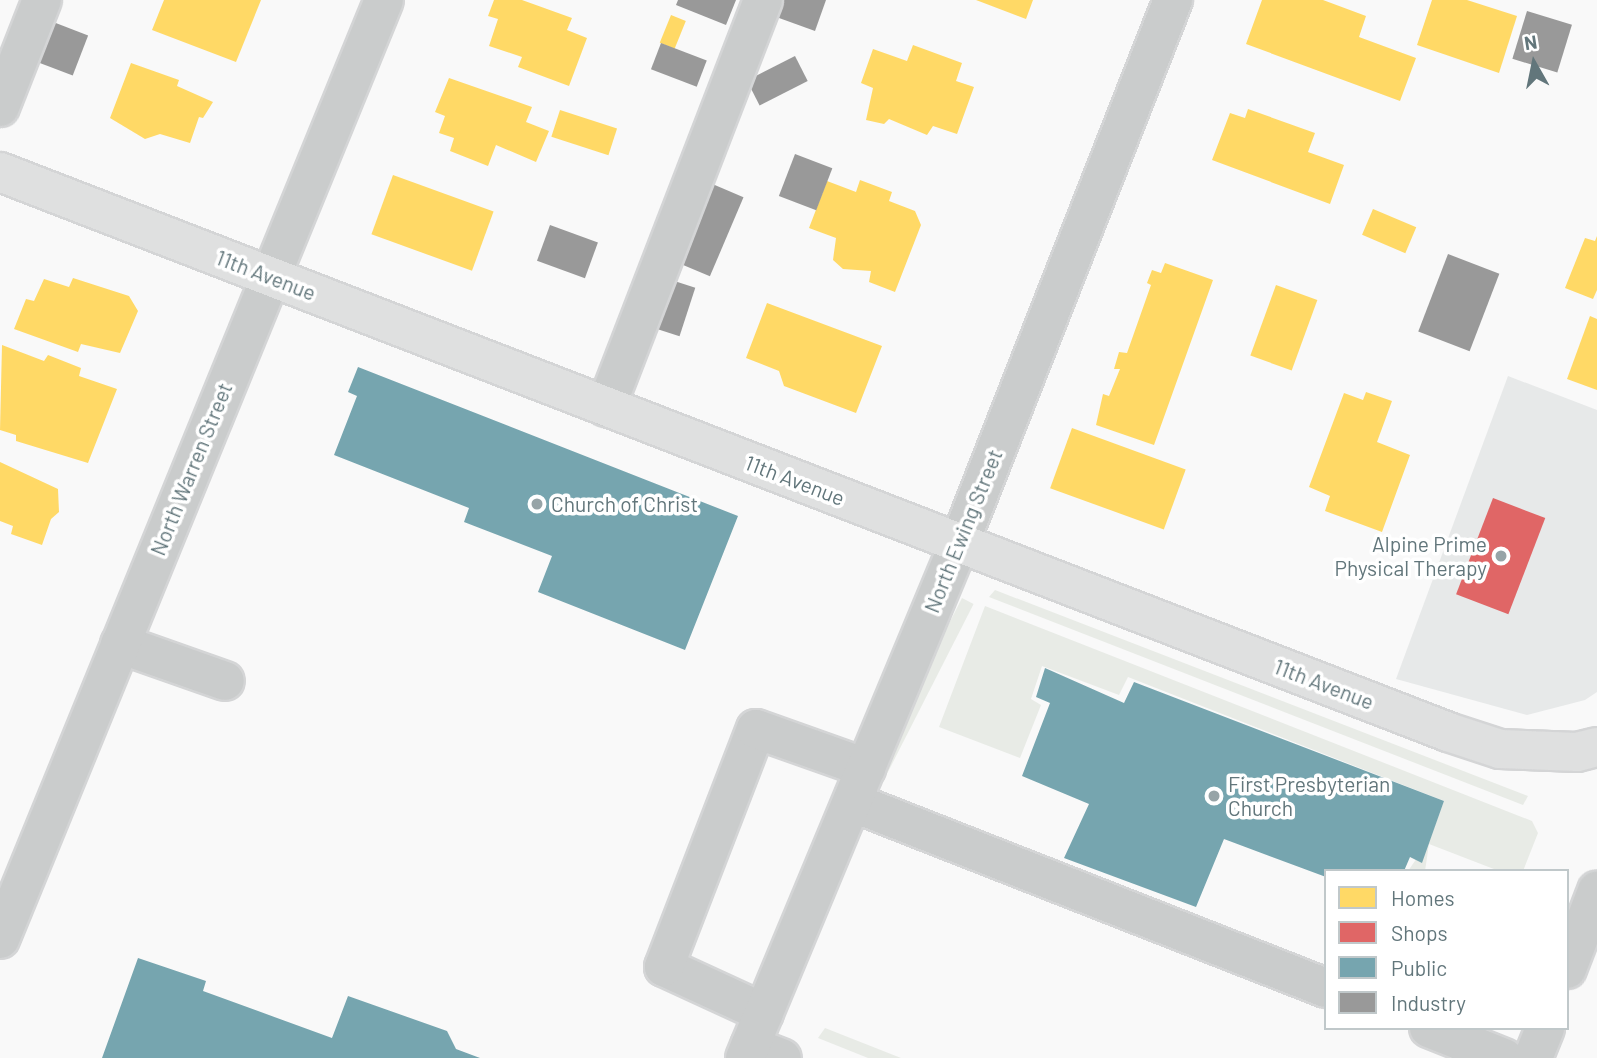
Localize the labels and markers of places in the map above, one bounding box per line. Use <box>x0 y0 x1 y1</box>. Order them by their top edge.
place label: Church of Christ <box>551 491 698 517</box>
marker: Church of Christ <box>529 496 545 512</box>
place label: Alpine Prime Physical Therapy <box>1335 531 1487 581</box>
marker: Alpine Prime Physical Therapy <box>1493 548 1509 564</box>
place label: First Presbyterian Church <box>1228 771 1390 821</box>
marker: First Presbyterian Church <box>1206 788 1222 804</box>

